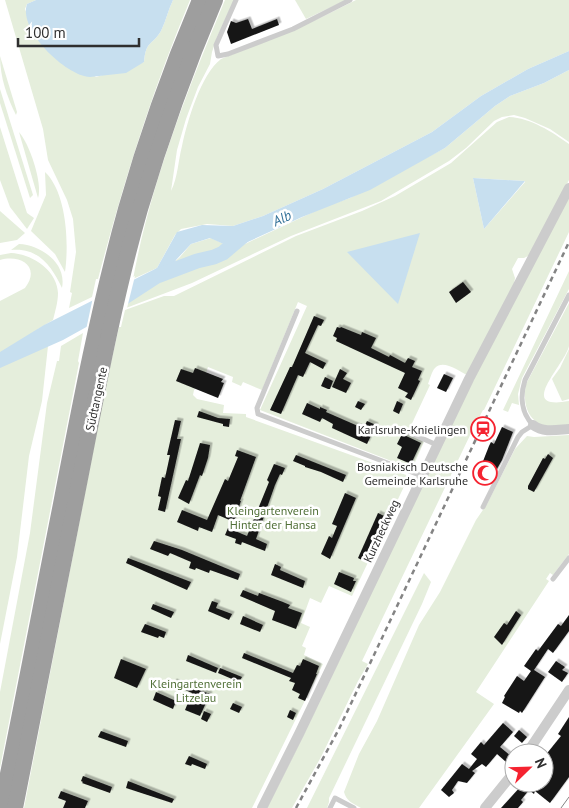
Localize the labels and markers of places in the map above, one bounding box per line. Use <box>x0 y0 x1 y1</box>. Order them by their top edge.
station icon: Karlsruhe-Knielingen <box>470 416 496 442</box>
place label: Karlsruhe-Knielingen <box>358 422 466 437</box>
place label: Bosniakisch Deutsche Gemeinde Karlsruhe <box>357 459 468 488</box>
mosque icon: Bosniakisch Deutsche Gemeinde Karlsruhe <box>472 460 498 486</box>

